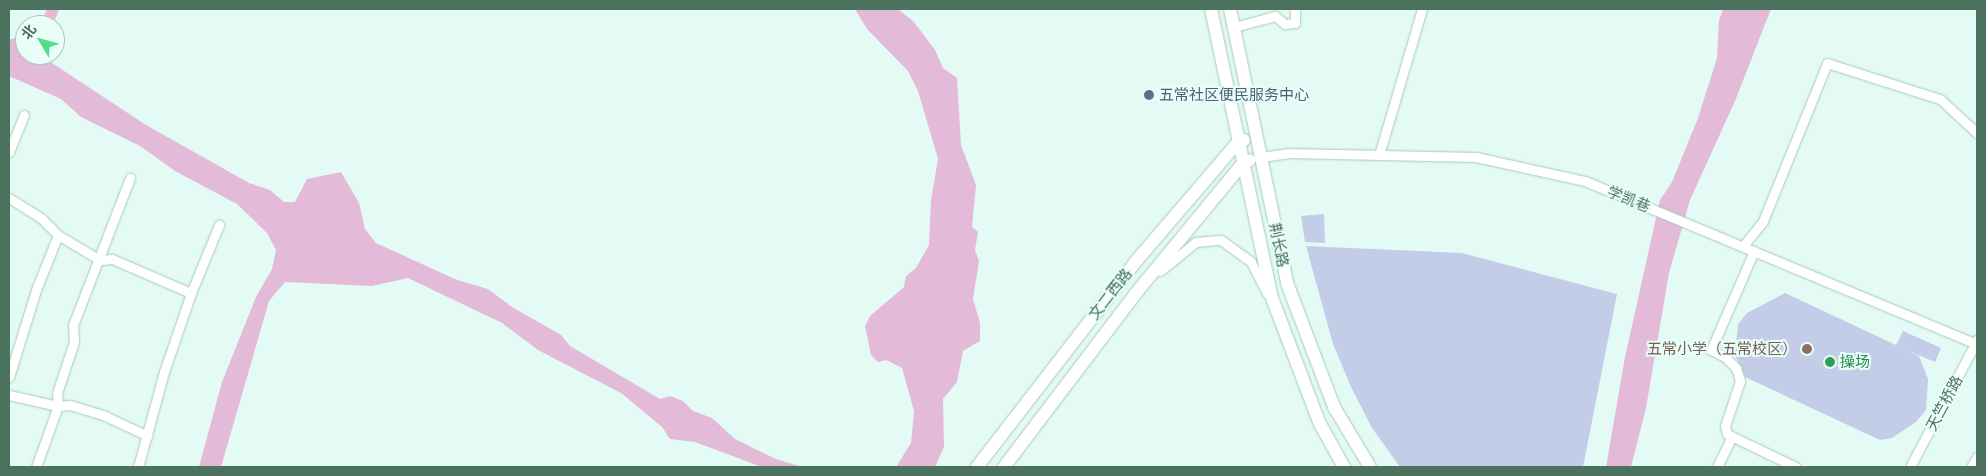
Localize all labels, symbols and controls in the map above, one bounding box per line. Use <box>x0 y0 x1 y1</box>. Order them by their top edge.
north arrow <box>15 15 65 65</box>
text: 北 <box>17 21 40 43</box>
place label: 五常社区便民服务中心 <box>1159 86 1309 104</box>
marker: 五常社区便民服务中心 <box>1143 89 1155 101</box>
street label: 学凯巷 <box>1605 182 1653 216</box>
street label: 荆长路 <box>1266 221 1292 269</box>
street label: 文二西路 <box>1084 265 1136 323</box>
place label: 五常小学（五常校区） <box>1647 340 1797 358</box>
marker: 五常小学（五常校区） <box>1801 343 1813 355</box>
place label: 操场 <box>1840 353 1870 371</box>
marker: 操场 <box>1824 356 1836 368</box>
street label: 天竺桥路 <box>1922 372 1966 434</box>

